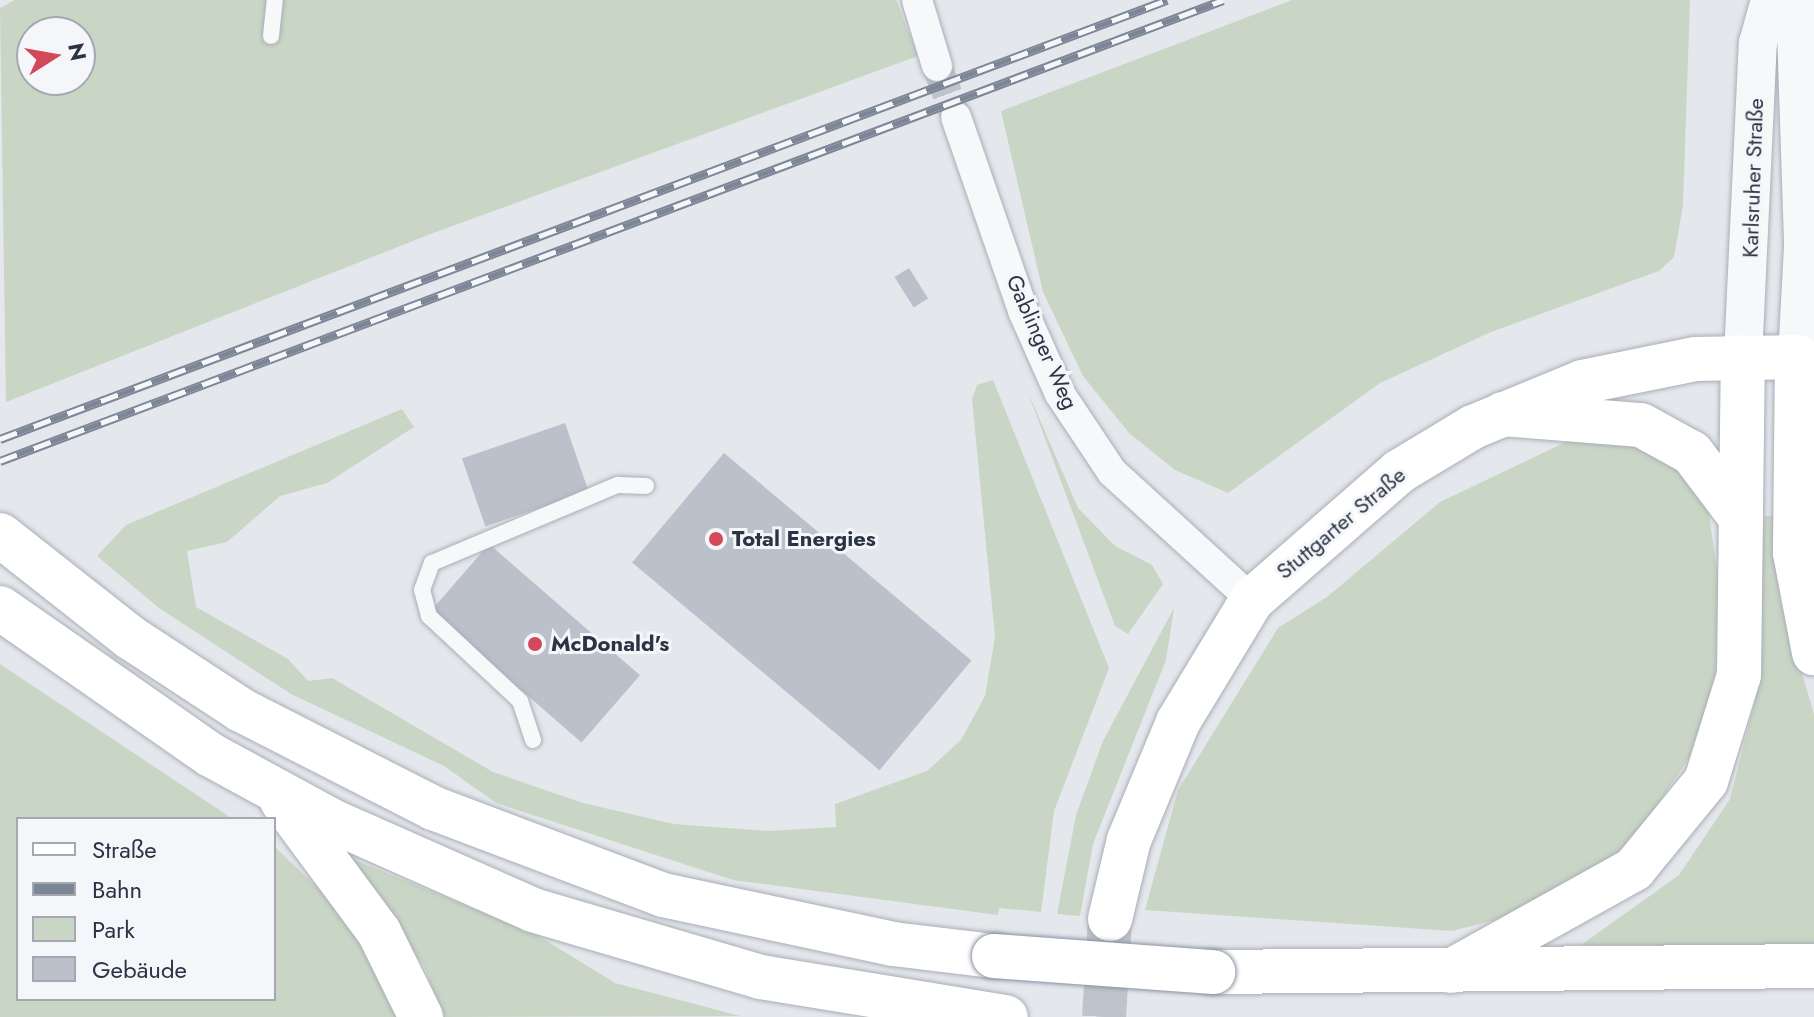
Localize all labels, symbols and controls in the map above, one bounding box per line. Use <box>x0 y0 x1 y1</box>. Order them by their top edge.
north arrow <box>16 16 96 96</box>
text: N <box>60 40 95 63</box>
street label: Karlsruher Straße <box>1737 98 1769 258</box>
street label: Gablinger Weg <box>1001 271 1083 413</box>
street label: Stuttgarter Straße <box>1271 461 1411 585</box>
place label: Total Energies <box>732 526 876 552</box>
marker: Total Energies <box>707 530 725 548</box>
place label: McDonald's <box>551 631 669 657</box>
marker: McDonald's <box>526 635 544 653</box>
legend <box>16 817 276 1001</box>
text: Straße <box>92 832 157 867</box>
text: Bahn <box>92 872 142 907</box>
text: Park <box>92 912 135 947</box>
text: Gebäude <box>92 952 187 987</box>

